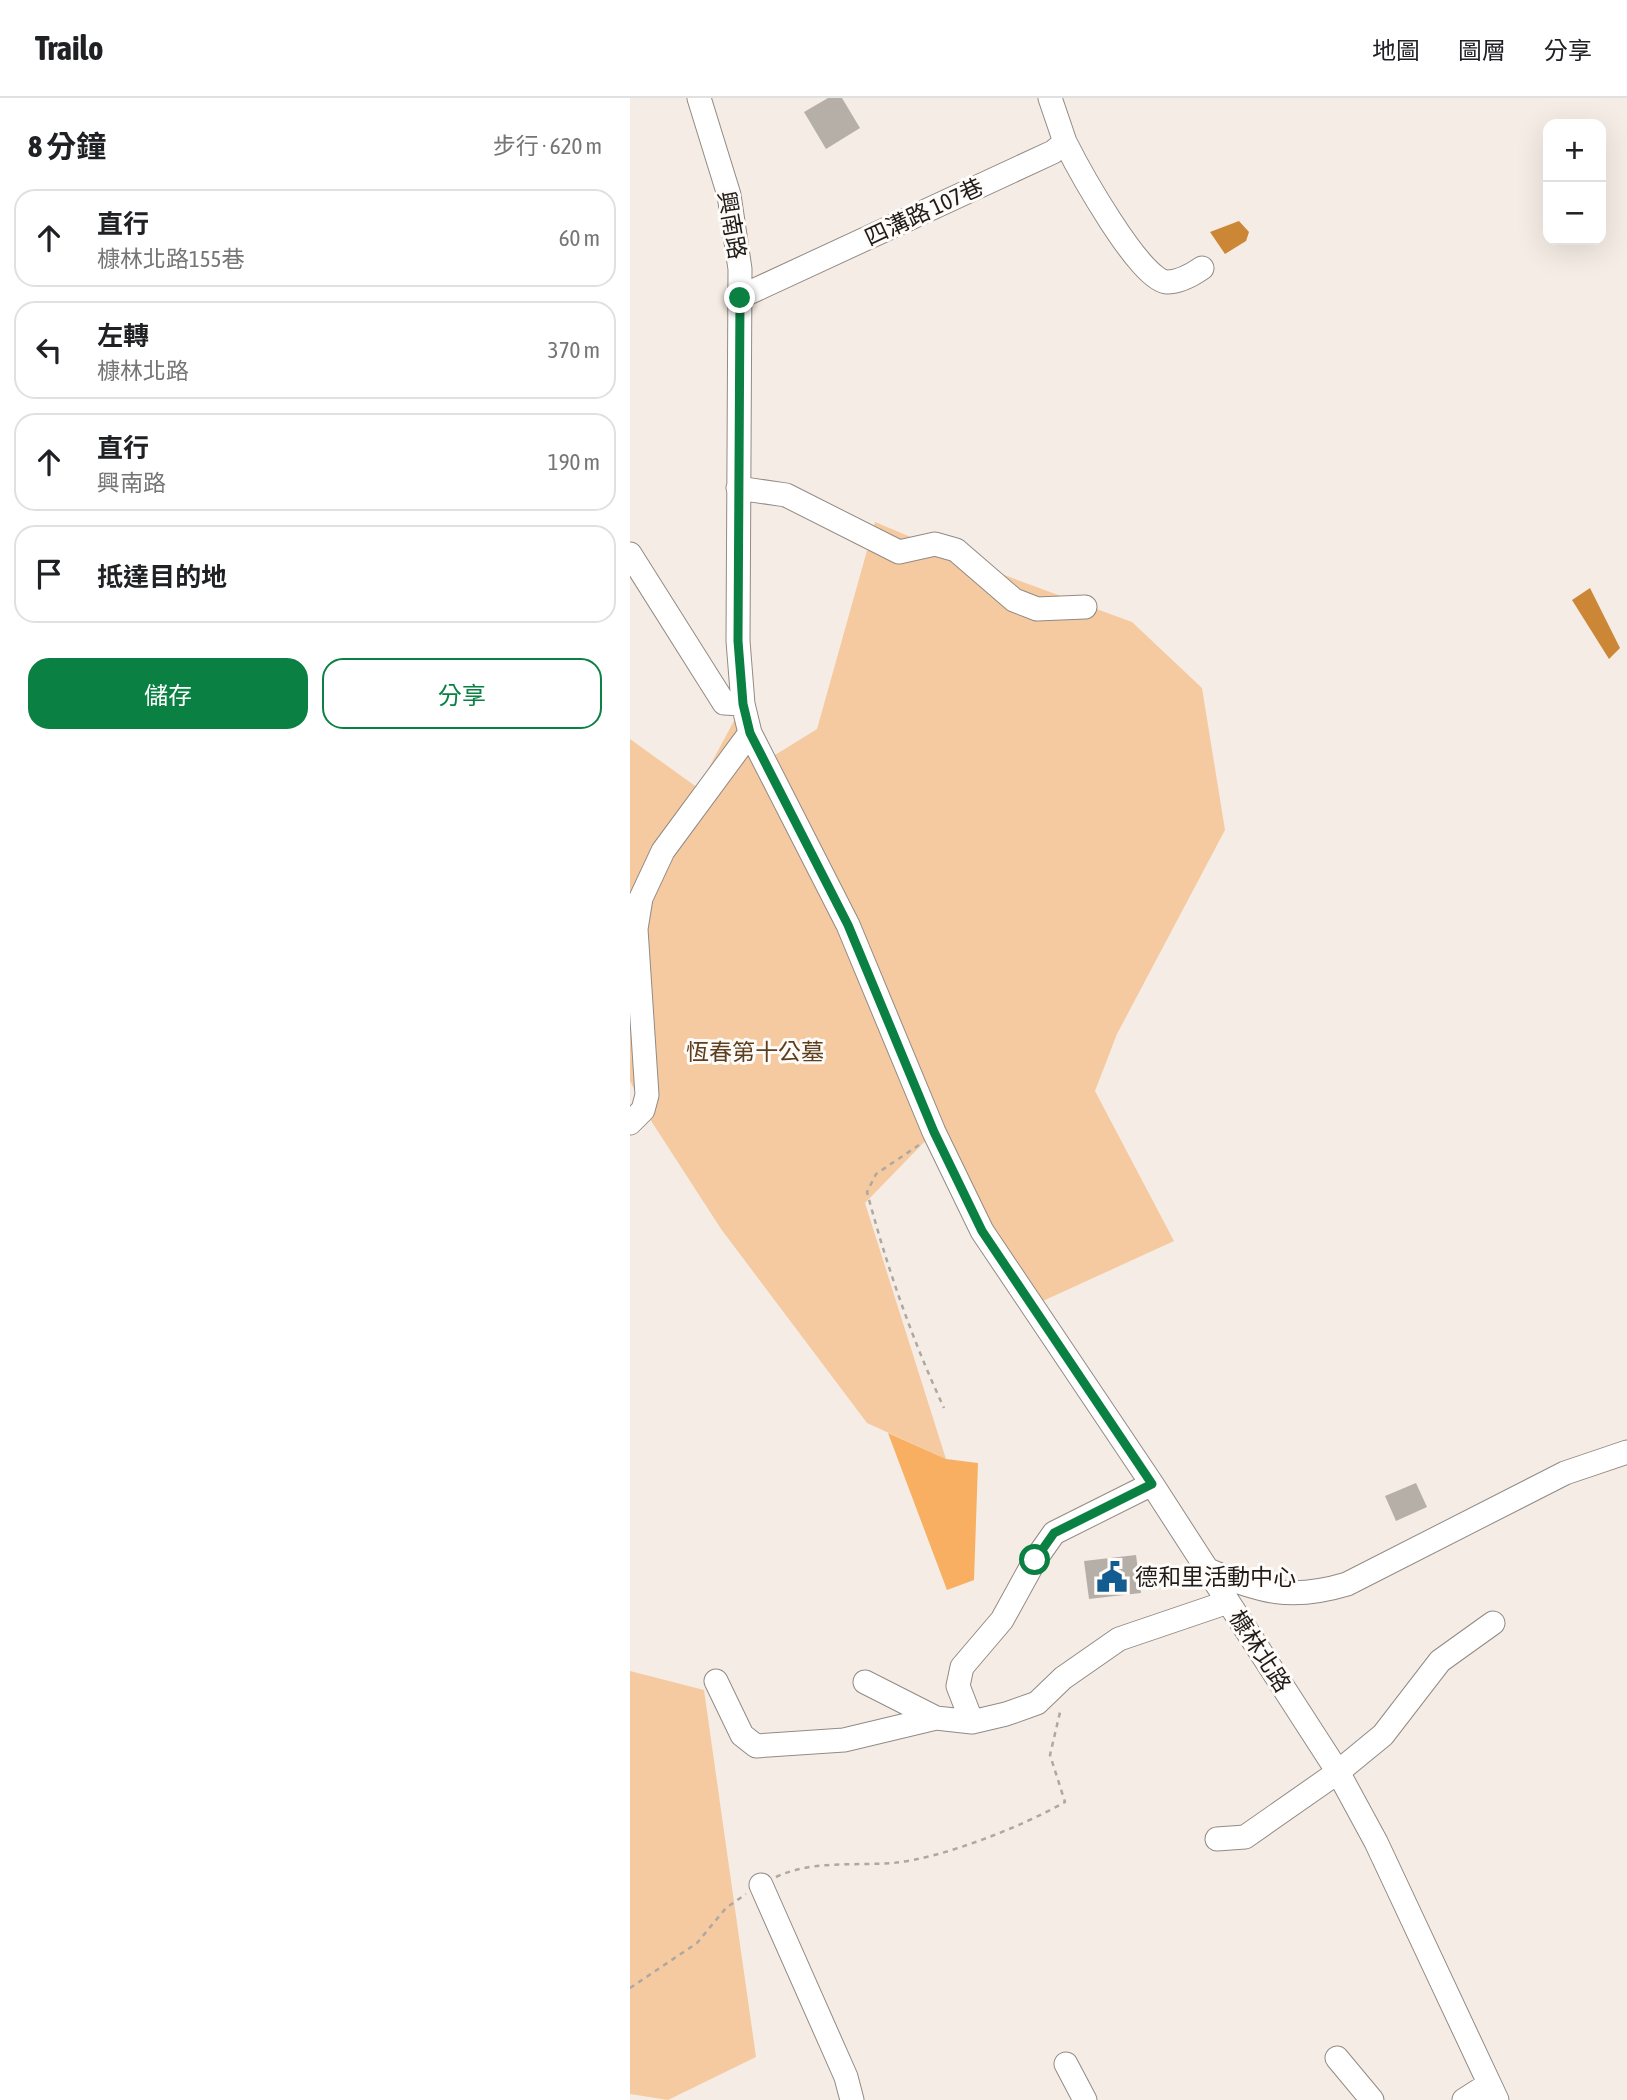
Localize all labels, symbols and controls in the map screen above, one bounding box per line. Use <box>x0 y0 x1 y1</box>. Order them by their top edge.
text: Trailo <box>35 29 103 67</box>
text: 地圖 <box>1372 37 1420 64</box>
text: 圖層 <box>1458 37 1506 64</box>
text: 分享 <box>1544 37 1592 64</box>
map controls <box>1543 119 1606 245</box>
button: + <box>1543 119 1606 182</box>
text: 8 分鐘 <box>28 129 106 163</box>
text: 步行 · 620 m <box>493 133 602 159</box>
street label: 四溝路 107巷 <box>861 173 987 251</box>
button: − <box>1543 182 1606 245</box>
street label: 興南路 <box>713 189 751 261</box>
text: 直行 <box>97 209 149 239</box>
icon: ahead <box>30 219 68 257</box>
text: 60 m <box>559 225 600 251</box>
text: 槺林北路155巷 <box>97 246 244 272</box>
route end <box>724 282 755 313</box>
text: 左轉 <box>97 321 149 351</box>
icon: left <box>30 331 68 369</box>
text: 370 m <box>548 337 600 363</box>
text: 槺林北路 <box>97 358 189 384</box>
text: 直行 <box>97 433 149 463</box>
icon: ahead <box>30 443 68 481</box>
text: 190 m <box>548 449 600 475</box>
text: 興南路 <box>97 470 166 496</box>
icon: arrive <box>30 555 68 593</box>
text: 抵達目的地 <box>97 562 227 592</box>
button: 儲存 <box>28 658 308 729</box>
button: 分享 <box>322 658 602 729</box>
park label: 恆春第十公墓 <box>686 1039 824 1065</box>
route start <box>1019 1544 1050 1575</box>
public building icon: 德和里活動中心 <box>1095 1560 1129 1594</box>
place label: 德和里活動中心 <box>1135 1564 1296 1590</box>
street label: 槺林北路 <box>1224 1605 1296 1697</box>

